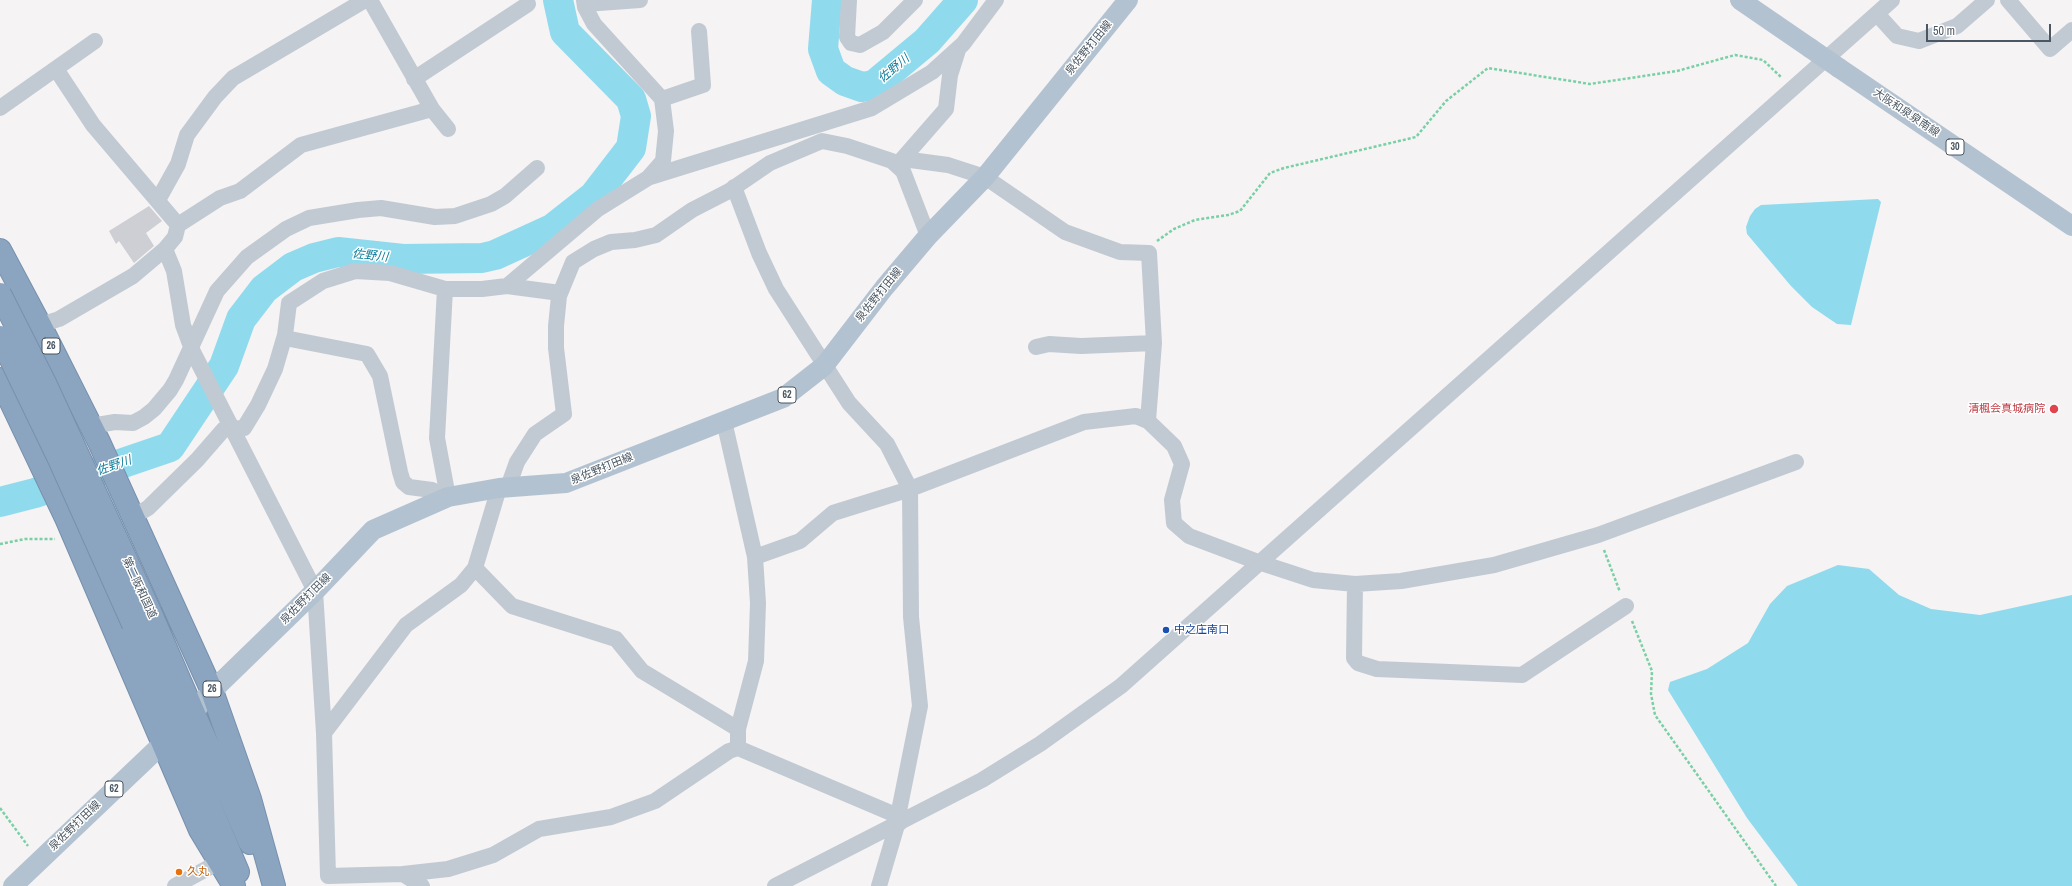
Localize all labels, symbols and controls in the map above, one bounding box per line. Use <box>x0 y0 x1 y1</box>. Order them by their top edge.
scale bar <box>1928 16 2053 42</box>
street label: 泉佐野打田線 <box>1063 18 1115 78</box>
text: 50 m <box>1933 23 1955 39</box>
water label: 佐野川 <box>876 52 912 86</box>
street label: 大阪和泉泉南線 <box>1870 86 1942 140</box>
road number: 30 <box>1946 139 1964 155</box>
water label: 佐野川 <box>351 247 389 265</box>
street label: 泉佐野打田線 <box>853 265 905 325</box>
road number: 26 <box>42 338 60 354</box>
road number: 62 <box>778 387 796 403</box>
place label: 清楓会真城病院 <box>1968 402 2045 416</box>
marker: 清楓会真城病院 <box>2048 403 2060 415</box>
street label: 泉佐野打田線 <box>569 451 635 487</box>
water label: 佐野川 <box>95 453 133 479</box>
street label: 第二阪和国道 <box>119 555 159 621</box>
street label: 泉佐野打田線 <box>278 571 334 627</box>
place label: 中之庄南口 <box>1174 623 1229 637</box>
marker: 中之庄南口 <box>1161 625 1171 635</box>
road number: 26 <box>203 681 221 697</box>
road number: 62 <box>105 781 123 797</box>
street label: 泉佐野打田線 <box>47 798 103 854</box>
place label: 久丸 <box>187 865 209 879</box>
marker: 久丸 <box>174 867 184 877</box>

